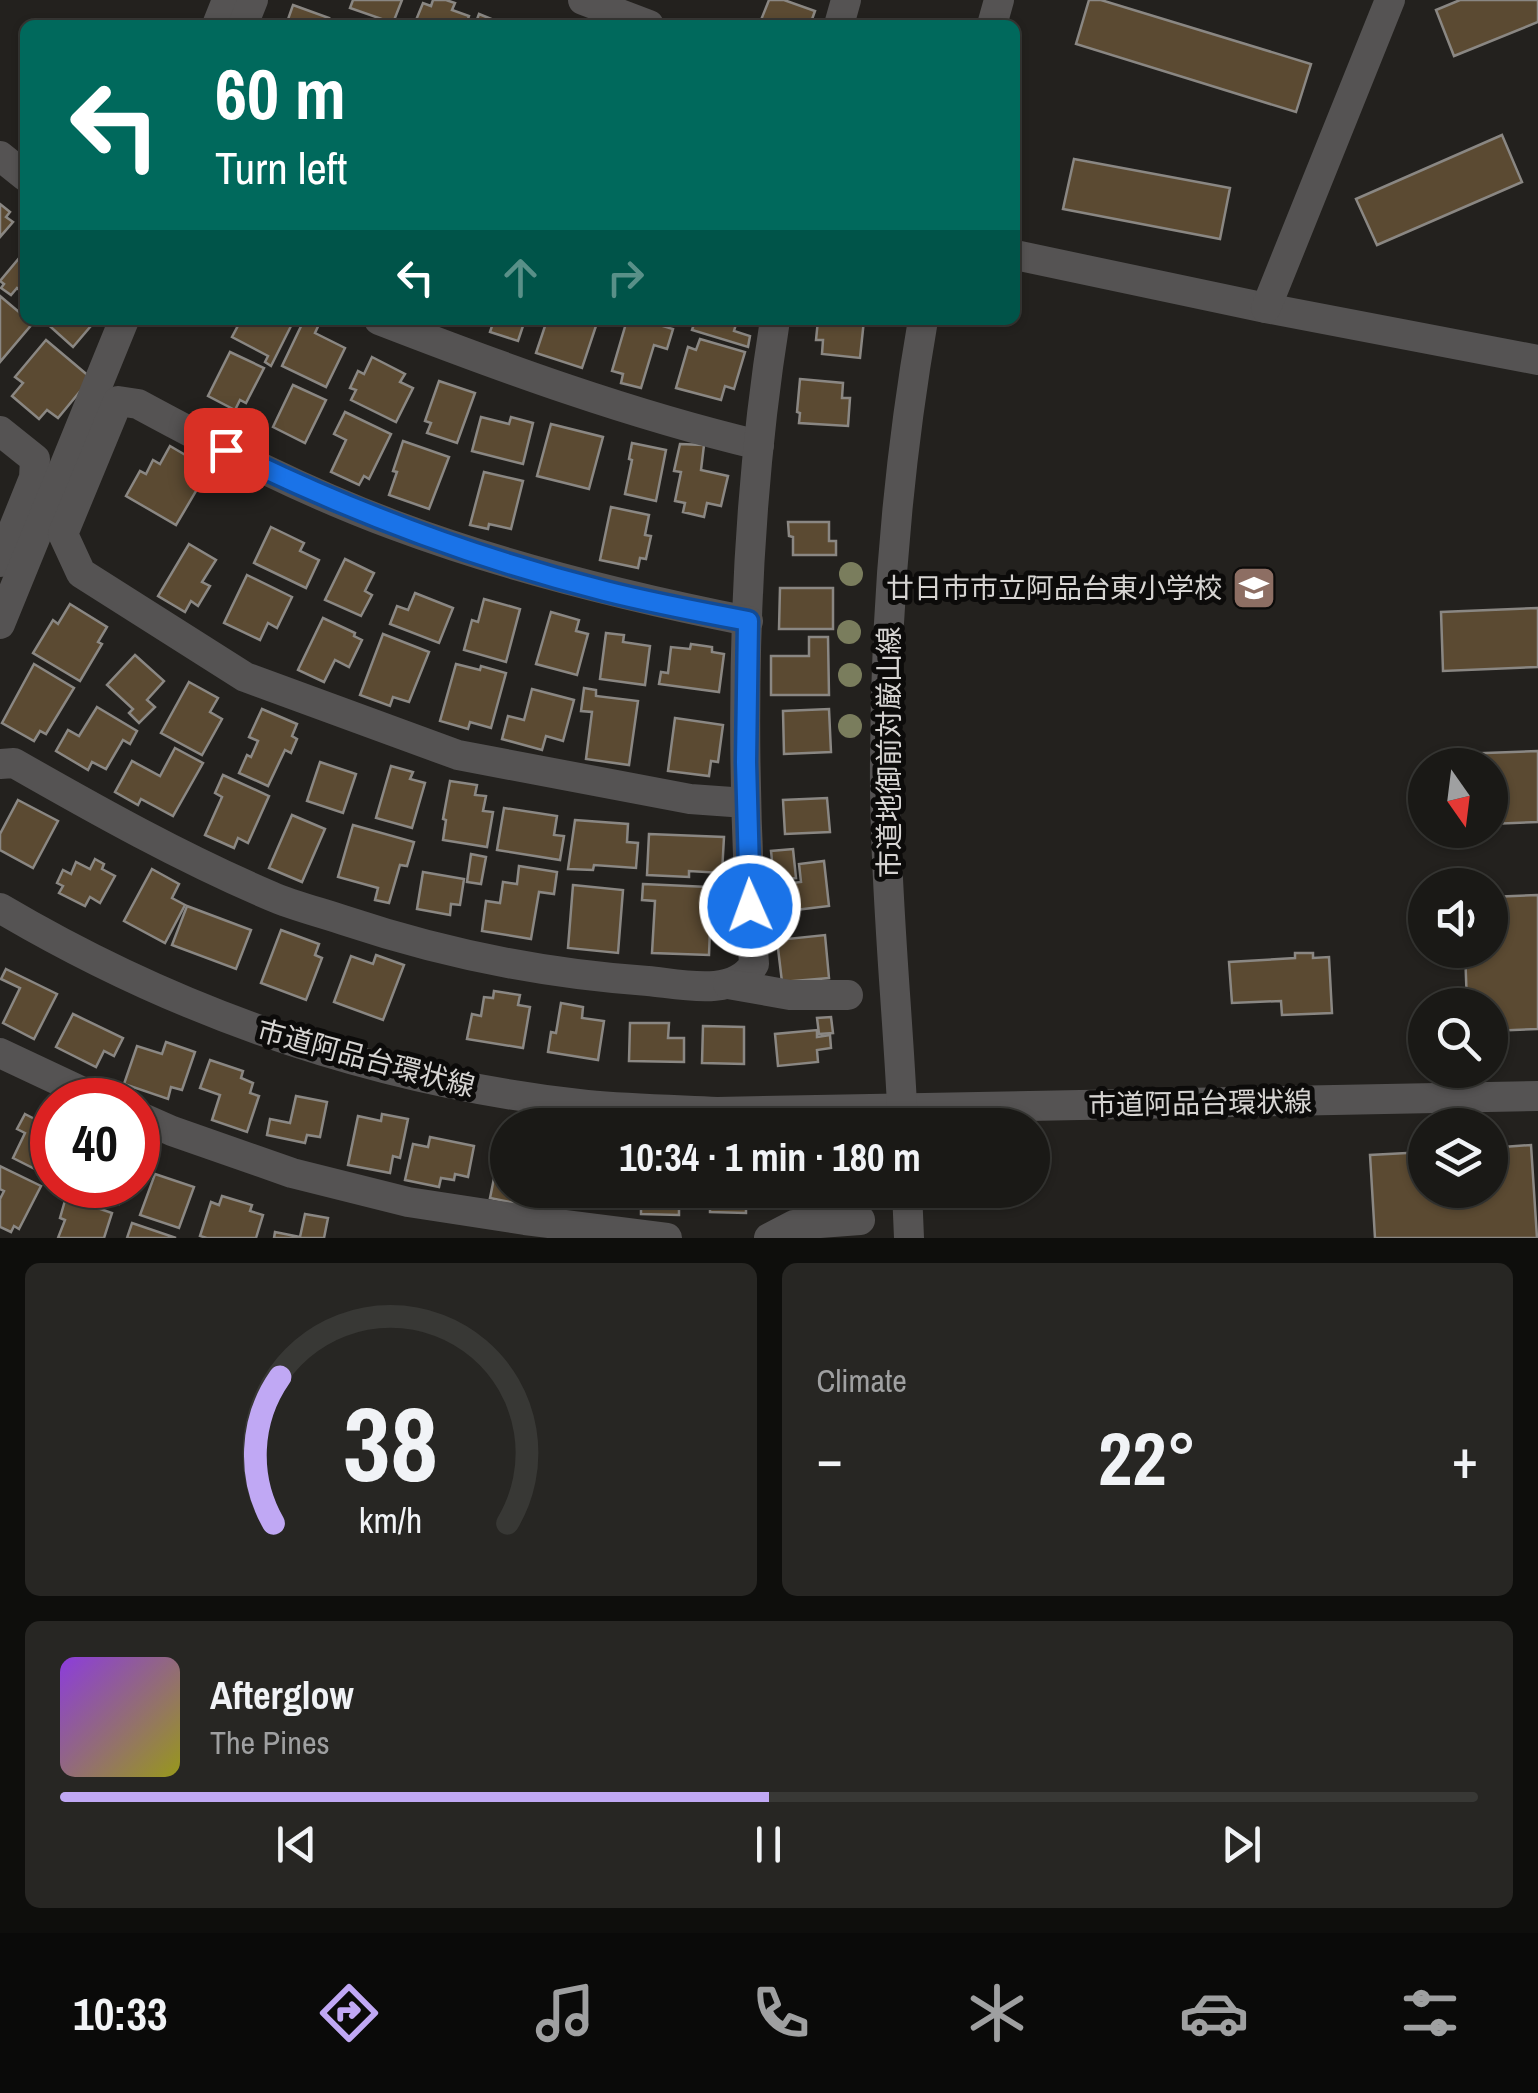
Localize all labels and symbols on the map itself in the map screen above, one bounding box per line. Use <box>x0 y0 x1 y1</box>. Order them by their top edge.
pin <box>184 408 269 493</box>
school or university icon: 廿日市市立阿品台東小学校 <box>1231 565 1277 611</box>
place label: 廿日市市立阿品台東小学校 <box>886 569 1222 607</box>
street label: 市道地御前対厳山線 <box>870 626 908 878</box>
north arrow <box>1408 748 1508 848</box>
position arrow <box>698 854 802 958</box>
street label: 市道阿品台環状線 <box>253 1011 479 1105</box>
speed limit sign: 40 <box>30 1078 160 1208</box>
street label: 市道阿品台環状線 <box>1088 1082 1312 1124</box>

